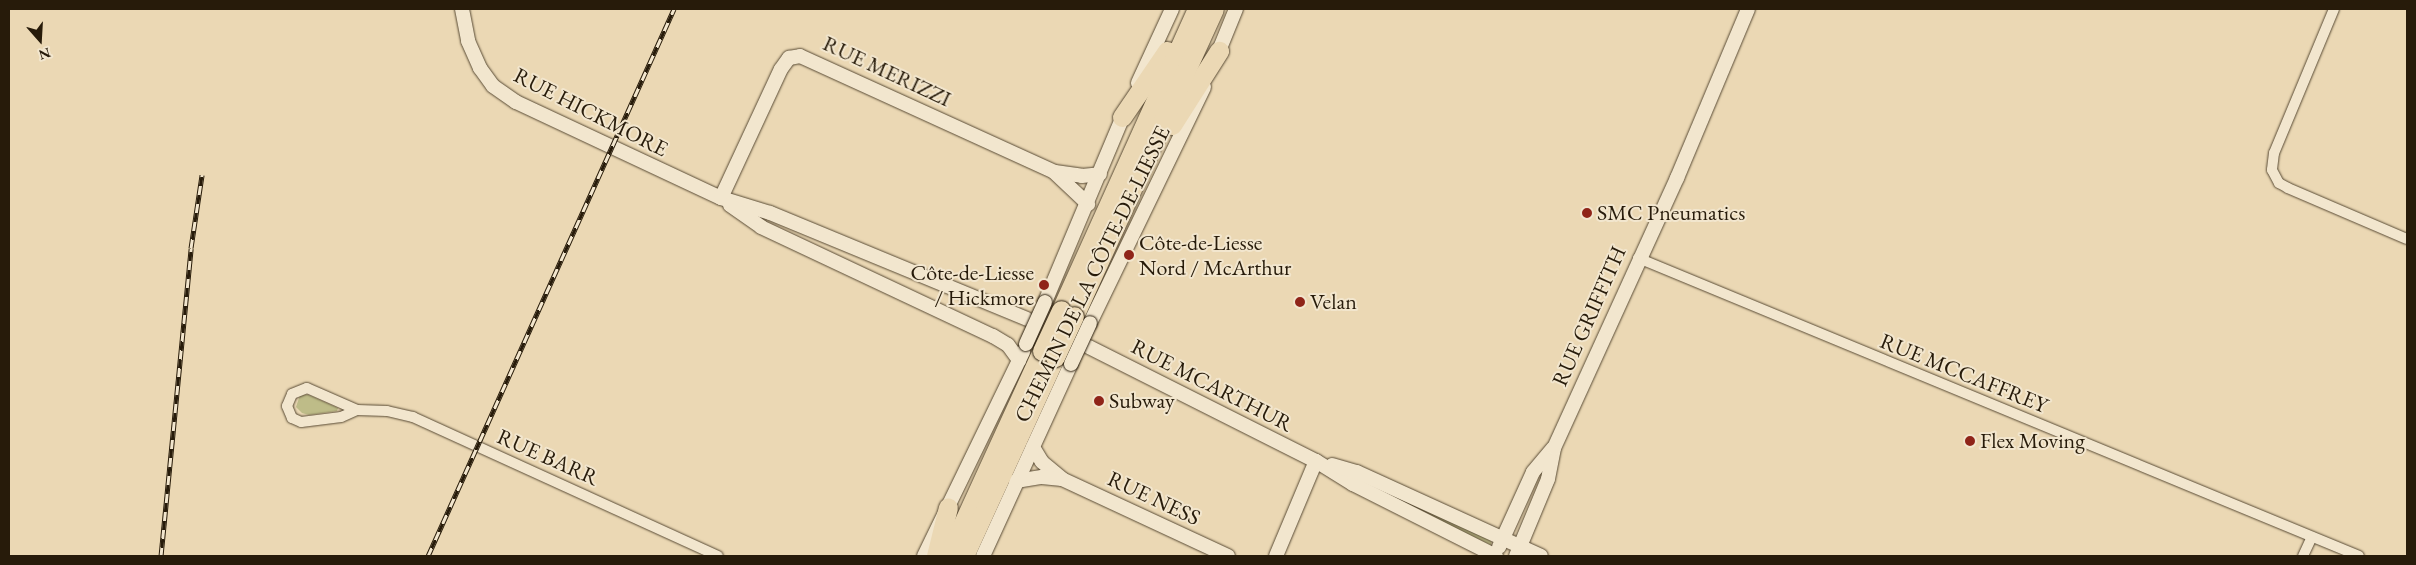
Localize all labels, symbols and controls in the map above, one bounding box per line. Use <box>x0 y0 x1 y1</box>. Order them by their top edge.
north arrow <box>15 15 65 65</box>
street label: RUE MERIZZI <box>819 30 955 112</box>
text: N <box>37 44 53 65</box>
street label: RUE HICKMORE <box>510 62 672 162</box>
street label: CHEMIN DE LA CÔTE-DE-LIESSE <box>1009 121 1175 427</box>
place label: SMC Pneumatics <box>1597 200 1745 226</box>
marker: SMC Pneumatics <box>1581 207 1593 219</box>
place label: Côte-de-Liesse Nord / McArthur <box>1139 229 1291 280</box>
street label: RUE GRIFFITH <box>1546 242 1632 390</box>
marker: Côte-de-Liesse Nord / McArthur <box>1123 249 1135 261</box>
place label: Côte-de-Liesse / Hickmore <box>911 259 1034 310</box>
marker: Côte-de-Liesse / Hickmore <box>1038 279 1050 291</box>
place label: Velan <box>1310 289 1357 315</box>
marker: Velan <box>1294 296 1306 308</box>
street label: RUE MCCAFFREY <box>1876 327 2052 419</box>
street label: RUE MCARTHUR <box>1127 333 1297 437</box>
place label: Subway <box>1109 388 1175 414</box>
marker: Subway <box>1093 395 1105 407</box>
street label: RUE BARR <box>493 423 603 491</box>
place label: Flex Moving <box>1980 428 2085 454</box>
marker: Flex Moving <box>1964 435 1976 447</box>
street label: RUE NESS <box>1104 465 1204 531</box>

